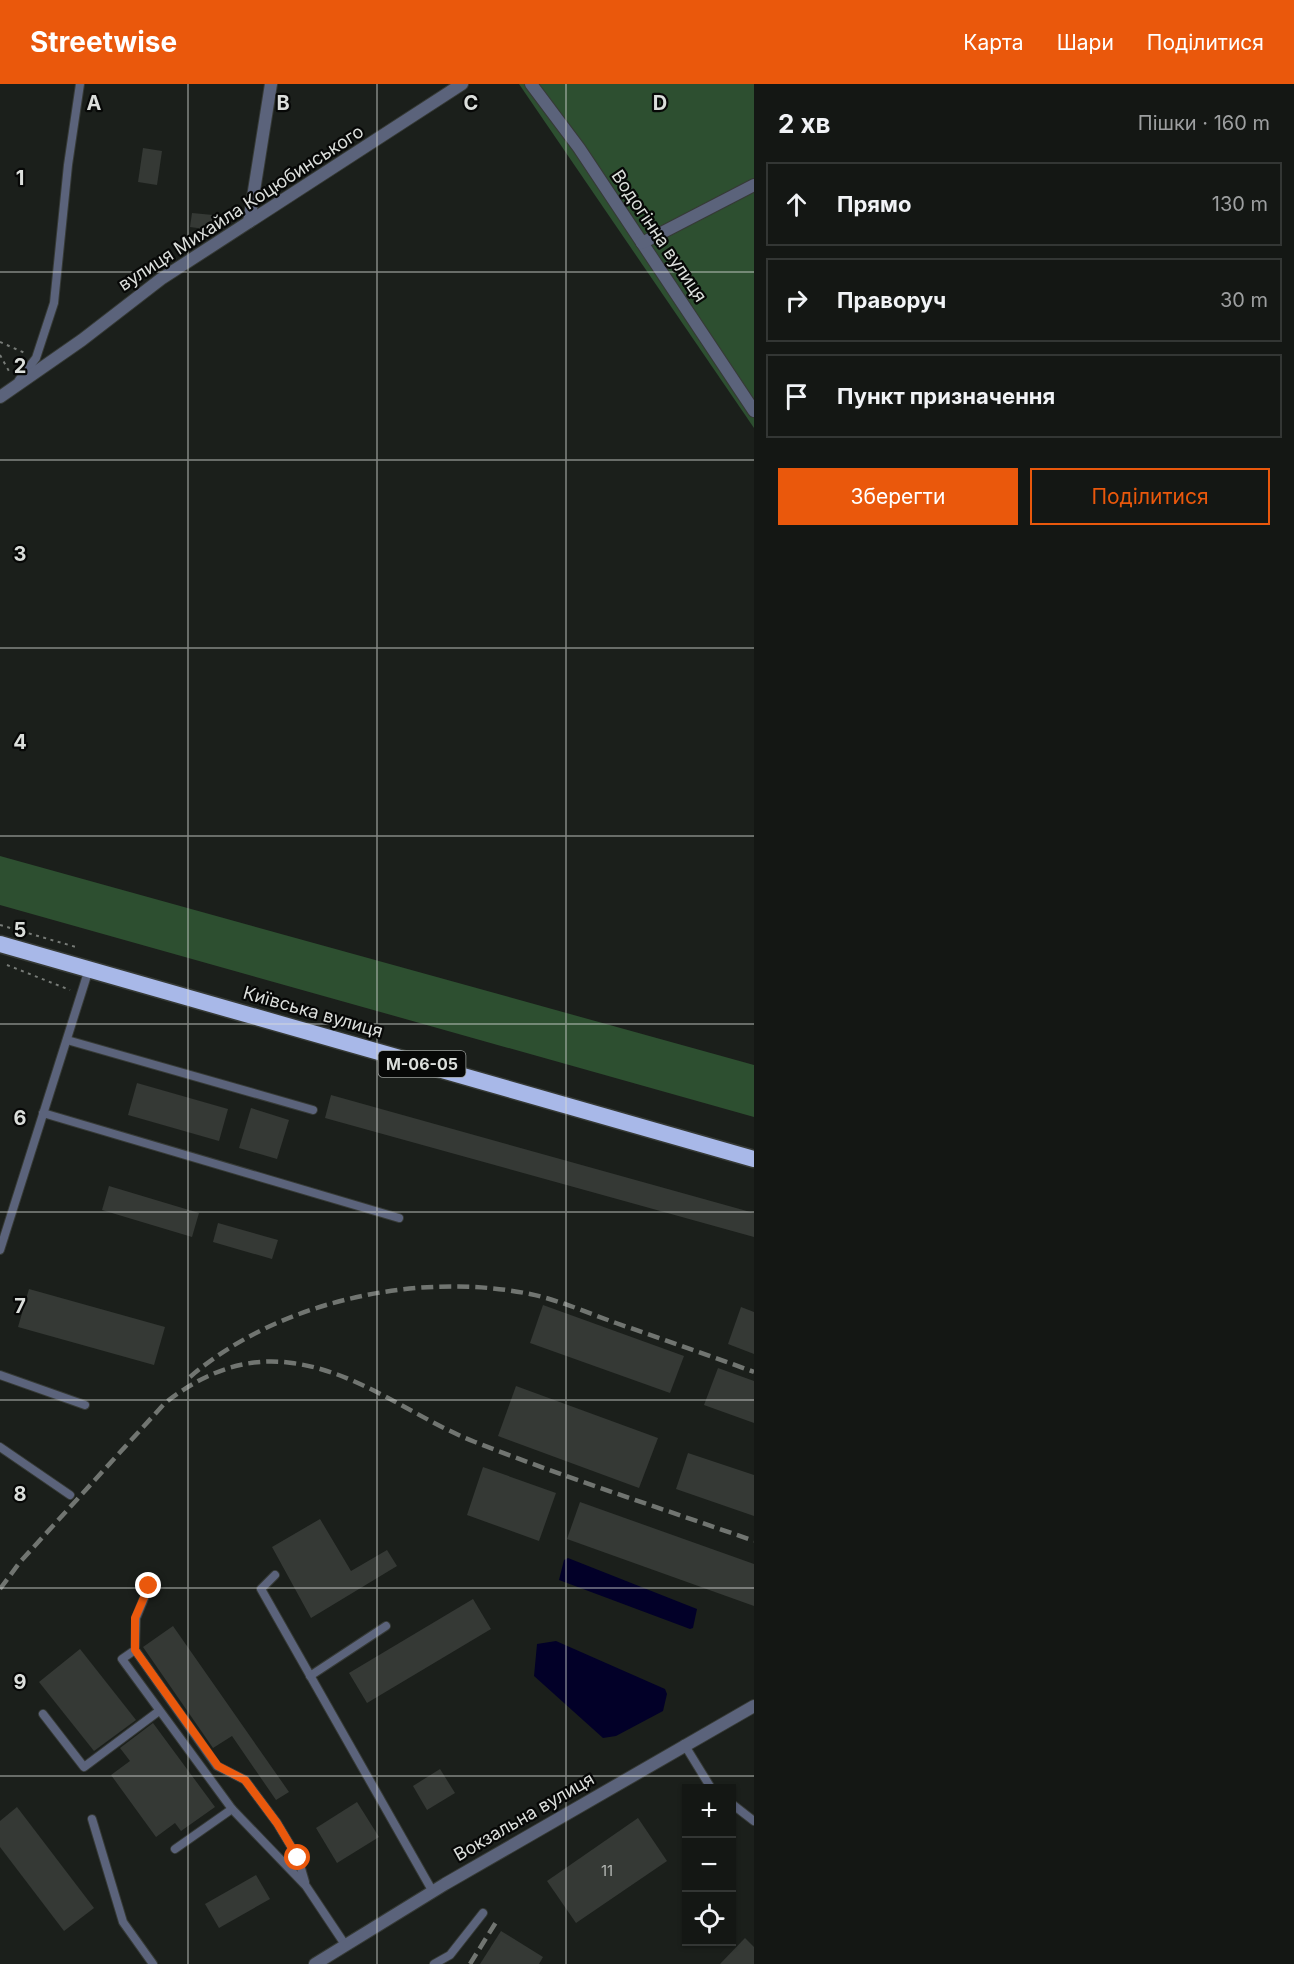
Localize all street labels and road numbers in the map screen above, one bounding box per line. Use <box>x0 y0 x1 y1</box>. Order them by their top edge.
street label: вулиця Михайла Коцюбинського <box>114 120 367 295</box>
street label: Водогінна вулиця <box>607 166 711 306</box>
street label: Київська вулиця <box>241 982 385 1042</box>
road number: М-06-05 <box>378 1051 466 1077</box>
street label: Вокзальна вулиця <box>450 1768 598 1865</box>

